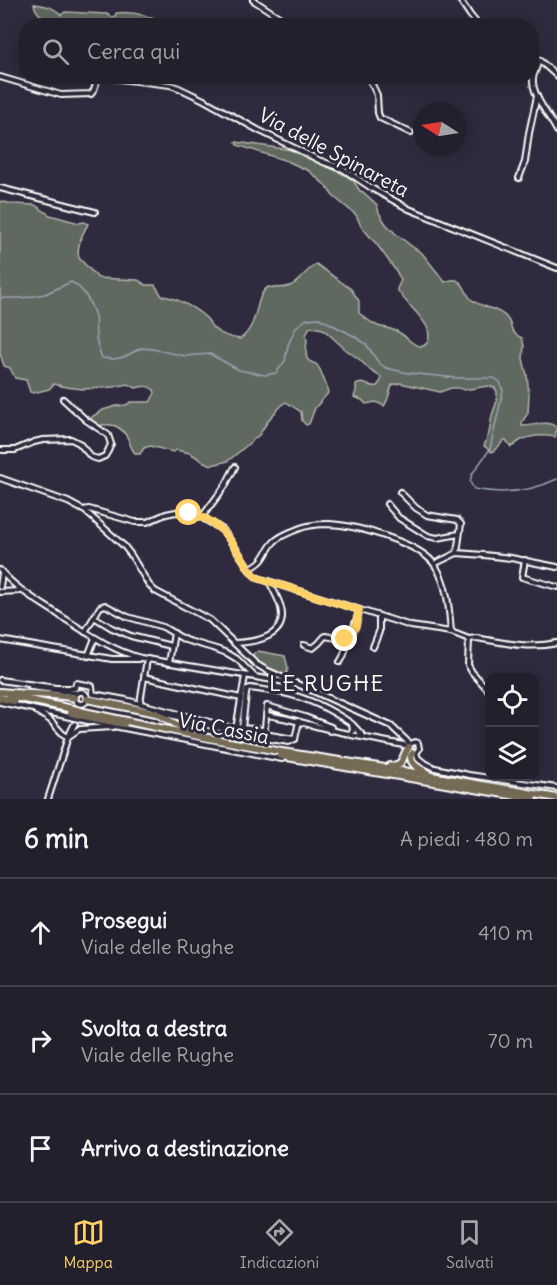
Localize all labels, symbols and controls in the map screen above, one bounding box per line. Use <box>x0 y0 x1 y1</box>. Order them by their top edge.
search box <box>18 18 539 84</box>
icon: search <box>39 35 72 68</box>
text: Cerca qui <box>87 37 180 65</box>
street label: Via delle Spinareta <box>255 102 413 202</box>
north arrow <box>413 102 467 156</box>
route start <box>175 499 201 525</box>
route end <box>331 625 357 651</box>
district label: LE RUGHE <box>269 669 385 697</box>
map controls <box>485 673 539 781</box>
button: locate <box>485 673 539 727</box>
street label: Via Cassia <box>177 707 271 749</box>
button: layers <box>485 727 539 781</box>
text: 6 min <box>24 822 89 855</box>
text: A piedi · 480 m <box>400 826 533 851</box>
text: Prosegui <box>81 906 167 934</box>
icon: ahead <box>24 916 57 949</box>
text: 410 m <box>478 920 533 945</box>
text: Viale delle Rughe <box>81 934 234 959</box>
text: Svolta a destra <box>81 1014 227 1042</box>
icon: right <box>24 1024 57 1057</box>
text: 70 m <box>488 1028 533 1053</box>
text: Viale delle Rughe <box>81 1042 234 1067</box>
icon: arrive <box>24 1132 57 1165</box>
text: Arrivo a destinazione <box>81 1134 289 1162</box>
tab: Mappa <box>63 1216 113 1272</box>
tab: Indicazioni <box>240 1216 319 1272</box>
tab: Salvati <box>446 1216 494 1272</box>

